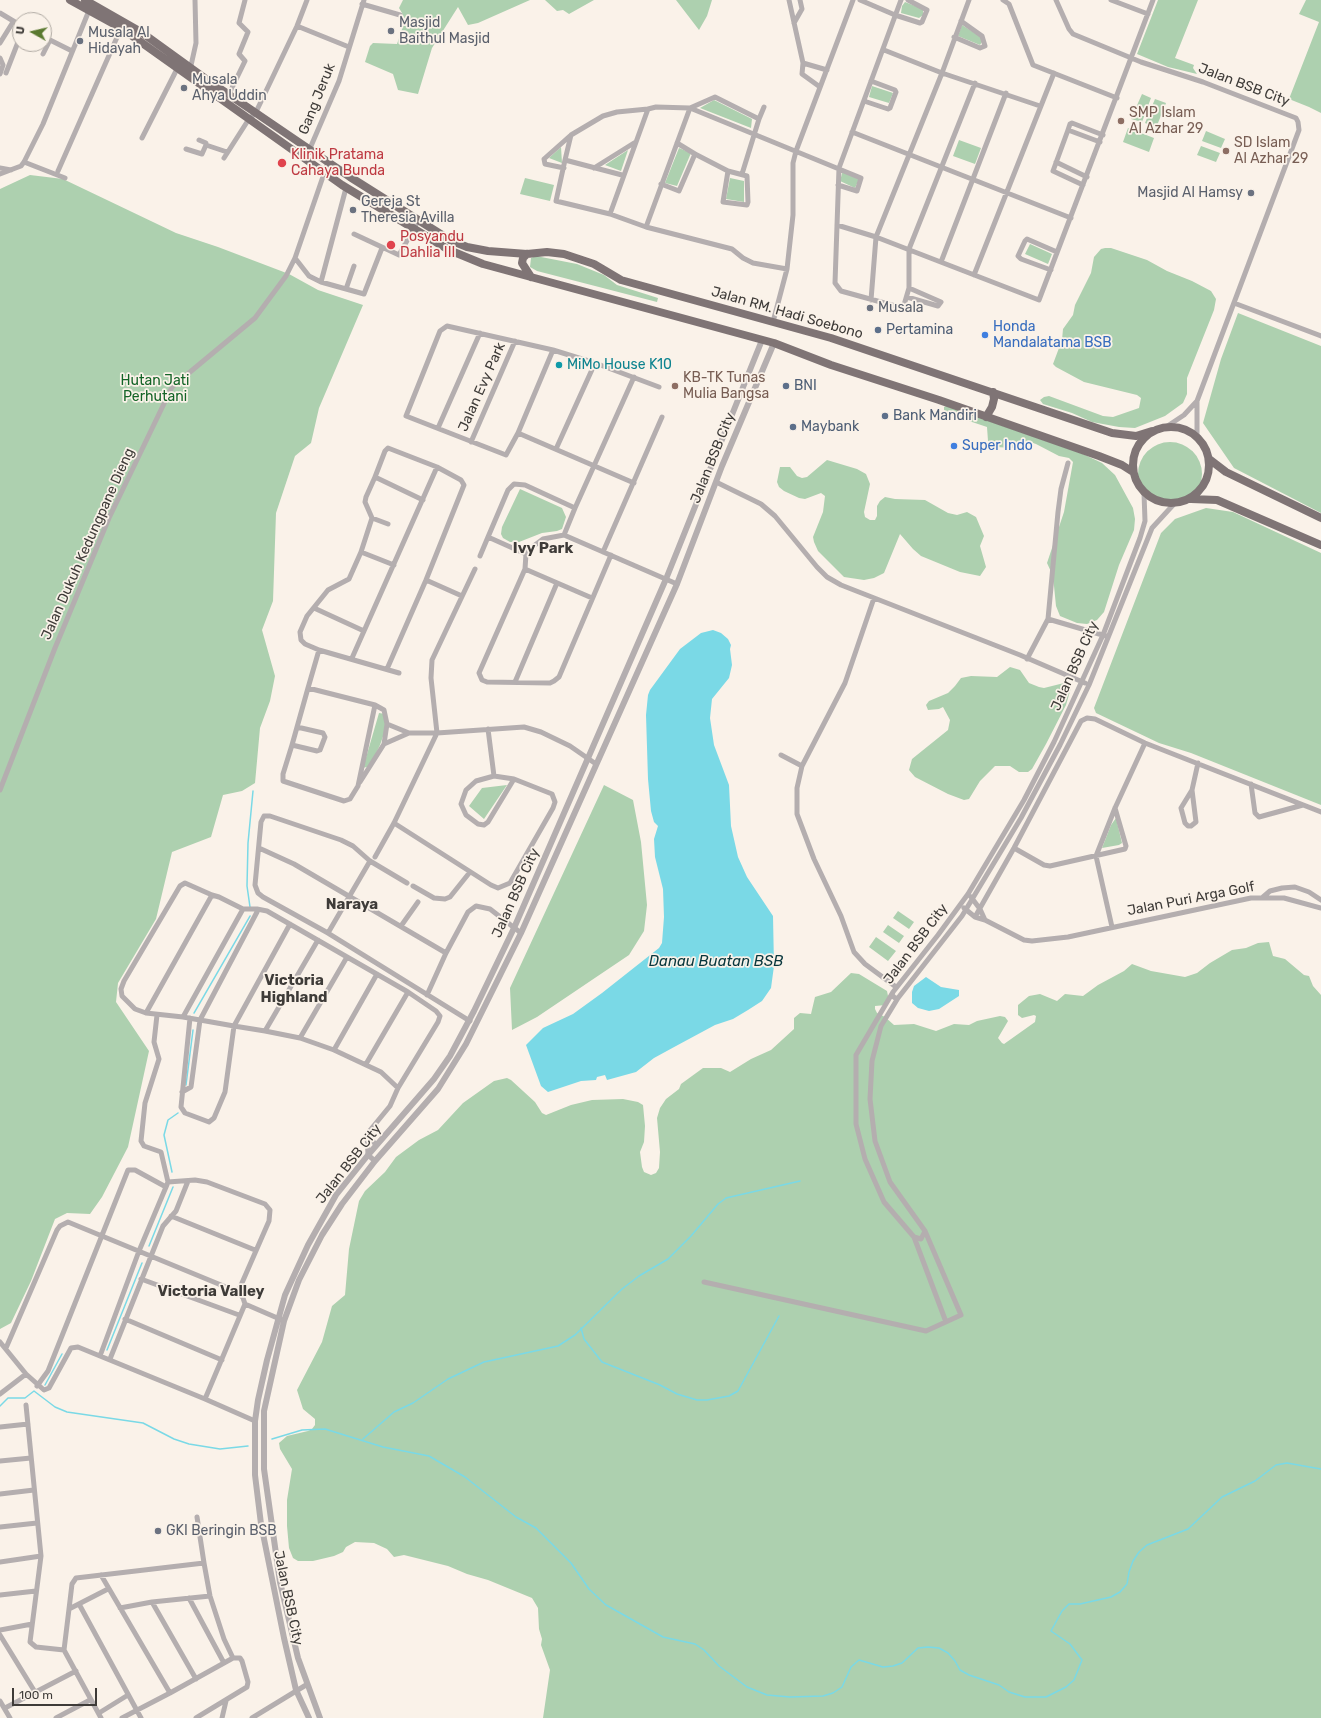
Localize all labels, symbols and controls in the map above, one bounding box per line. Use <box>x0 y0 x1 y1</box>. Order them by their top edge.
north arrow <box>12 12 52 52</box>
place label: Masjid Baithul Masjid <box>399 15 490 48</box>
place label: Musala Al Hidayah <box>88 25 150 58</box>
text: U <box>14 26 28 35</box>
marker: Masjid Baithul Masjid <box>386 26 396 36</box>
marker: Musala Al Hidayah <box>75 36 85 46</box>
street label: Jalan BSB City <box>1196 60 1292 110</box>
street label: Gang Jeruk <box>295 61 339 137</box>
place label: Musala Ahya Uddin <box>192 72 267 104</box>
marker: Musala Ahya Uddin <box>179 83 189 93</box>
place label: SMP Islam Al Azhar 29 <box>1129 105 1203 138</box>
marker: SMP Islam Al Azhar 29 <box>1116 116 1126 126</box>
place label: SD Islam Al Azhar 29 <box>1234 135 1308 168</box>
marker: SD Islam Al Azhar 29 <box>1221 146 1231 156</box>
place label: Klinik Pratama Cahaya Bunda <box>291 147 385 180</box>
marker: Klinik Pratama Cahaya Bunda <box>276 157 288 169</box>
place label: Masjid Al Hamsy <box>1137 185 1243 201</box>
marker: Masjid Al Hamsy <box>1246 188 1256 198</box>
place label: Gereja St Theresia Avilla <box>361 194 455 226</box>
marker: Gereja St Theresia Avilla <box>348 205 358 215</box>
place label: Posyandu Dahlia III <box>400 229 464 262</box>
marker: Posyandu Dahlia III <box>385 239 397 251</box>
street label: Jalan RM. Hadi Soebono <box>709 283 865 343</box>
place label: Musala <box>878 300 924 316</box>
marker: Musala <box>865 303 875 313</box>
place label: Honda Mandalatama BSB <box>993 319 1112 352</box>
place label: Pertamina <box>886 322 953 338</box>
marker: Pertamina <box>873 325 883 335</box>
marker: Honda Mandalatama BSB <box>980 330 990 340</box>
street label: Jalan Evy Park <box>455 340 509 434</box>
place label: MiMo House K10 <box>567 357 672 373</box>
marker: MiMo House K10 <box>554 360 564 370</box>
place label: KB-TK Tunas Mulia Bangsa <box>683 370 769 402</box>
park label: Hutan Jati Perhutani <box>121 373 189 406</box>
place label: BNI <box>794 378 817 394</box>
marker: KB-TK Tunas Mulia Bangsa <box>670 381 680 391</box>
marker: BNI <box>781 381 791 391</box>
place label: Bank Mandiri <box>893 408 977 424</box>
street label: Jalan BSB City <box>687 410 739 506</box>
marker: Bank Mandiri <box>880 411 890 421</box>
place label: Maybank <box>801 419 859 435</box>
marker: Maybank <box>788 422 798 432</box>
place label: Super Indo <box>962 438 1033 454</box>
marker: Super Indo <box>949 441 959 451</box>
street label: Jalan Dukuh Kedungpane Dieng <box>38 445 138 643</box>
district label: Ivy Park <box>513 540 573 558</box>
street label: Jalan BSB City <box>1048 619 1102 713</box>
street label: Jalan BSB City <box>489 846 543 940</box>
street label: Jalan Puri Arga Golf <box>1126 878 1256 920</box>
district label: Naraya <box>326 896 378 914</box>
street label: Jalan BSB City <box>880 900 952 988</box>
water label: Danau Buatan BSB <box>649 953 783 971</box>
district label: Victoria Highland <box>261 972 327 1007</box>
street label: Jalan BSB City <box>313 1121 385 1207</box>
district label: Victoria Valley <box>157 1283 265 1301</box>
place label: GKI Beringin BSB <box>166 1523 277 1539</box>
marker: GKI Beringin BSB <box>153 1526 163 1536</box>
street label: Jalan BSB City <box>270 1549 306 1647</box>
scale bar <box>14 1680 99 1706</box>
text: 100 m <box>19 1688 53 1702</box>

